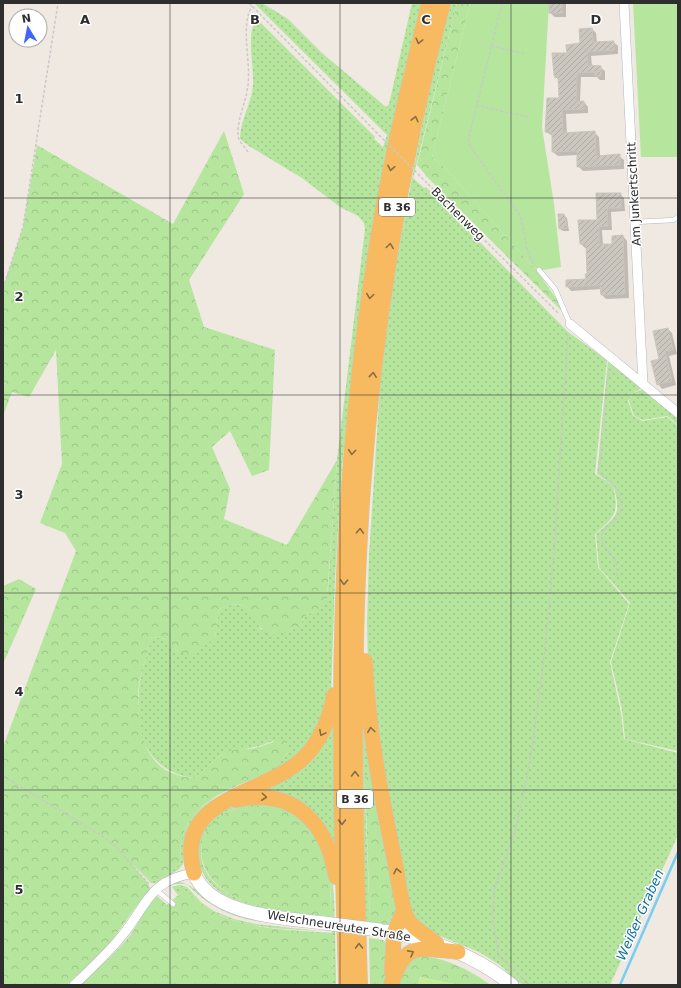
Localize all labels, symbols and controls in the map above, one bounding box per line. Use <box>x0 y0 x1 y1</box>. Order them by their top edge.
north arrow <box>8 8 48 48</box>
text: N <box>21 11 32 26</box>
text: A <box>80 12 90 27</box>
text: B <box>250 12 260 27</box>
text: C <box>421 12 431 27</box>
text: D <box>591 12 602 27</box>
one-way arrow <box>416 38 424 44</box>
text: 1 <box>14 91 24 106</box>
one-way arrow <box>411 115 419 122</box>
street label: Am Junkertschritt <box>624 141 644 246</box>
one-way arrow <box>387 164 396 171</box>
street label: Bachenweg <box>428 184 488 244</box>
road number: B 36 <box>379 198 415 216</box>
one-way arrow <box>385 243 394 249</box>
text: 2 <box>14 289 24 304</box>
one-way arrow <box>366 293 375 299</box>
one-way arrow <box>369 372 378 378</box>
one-way arrow <box>348 449 357 455</box>
text: 3 <box>14 487 24 502</box>
one-way arrow <box>356 528 365 534</box>
one-way arrow <box>340 579 349 585</box>
text: 4 <box>14 684 24 699</box>
one-way arrow <box>367 727 376 733</box>
one-way arrow <box>320 729 327 736</box>
one-way arrow <box>351 771 359 777</box>
road number: B 36 <box>337 790 373 808</box>
one-way arrow <box>261 793 267 802</box>
one-way arrow <box>338 819 346 825</box>
water label: Weißer Graben <box>613 867 667 963</box>
one-way arrow <box>393 868 401 874</box>
text: 5 <box>14 882 24 897</box>
street label: Welschneureuter Straße <box>266 908 412 944</box>
one-way arrow <box>354 943 363 949</box>
one-way arrow <box>406 950 414 958</box>

